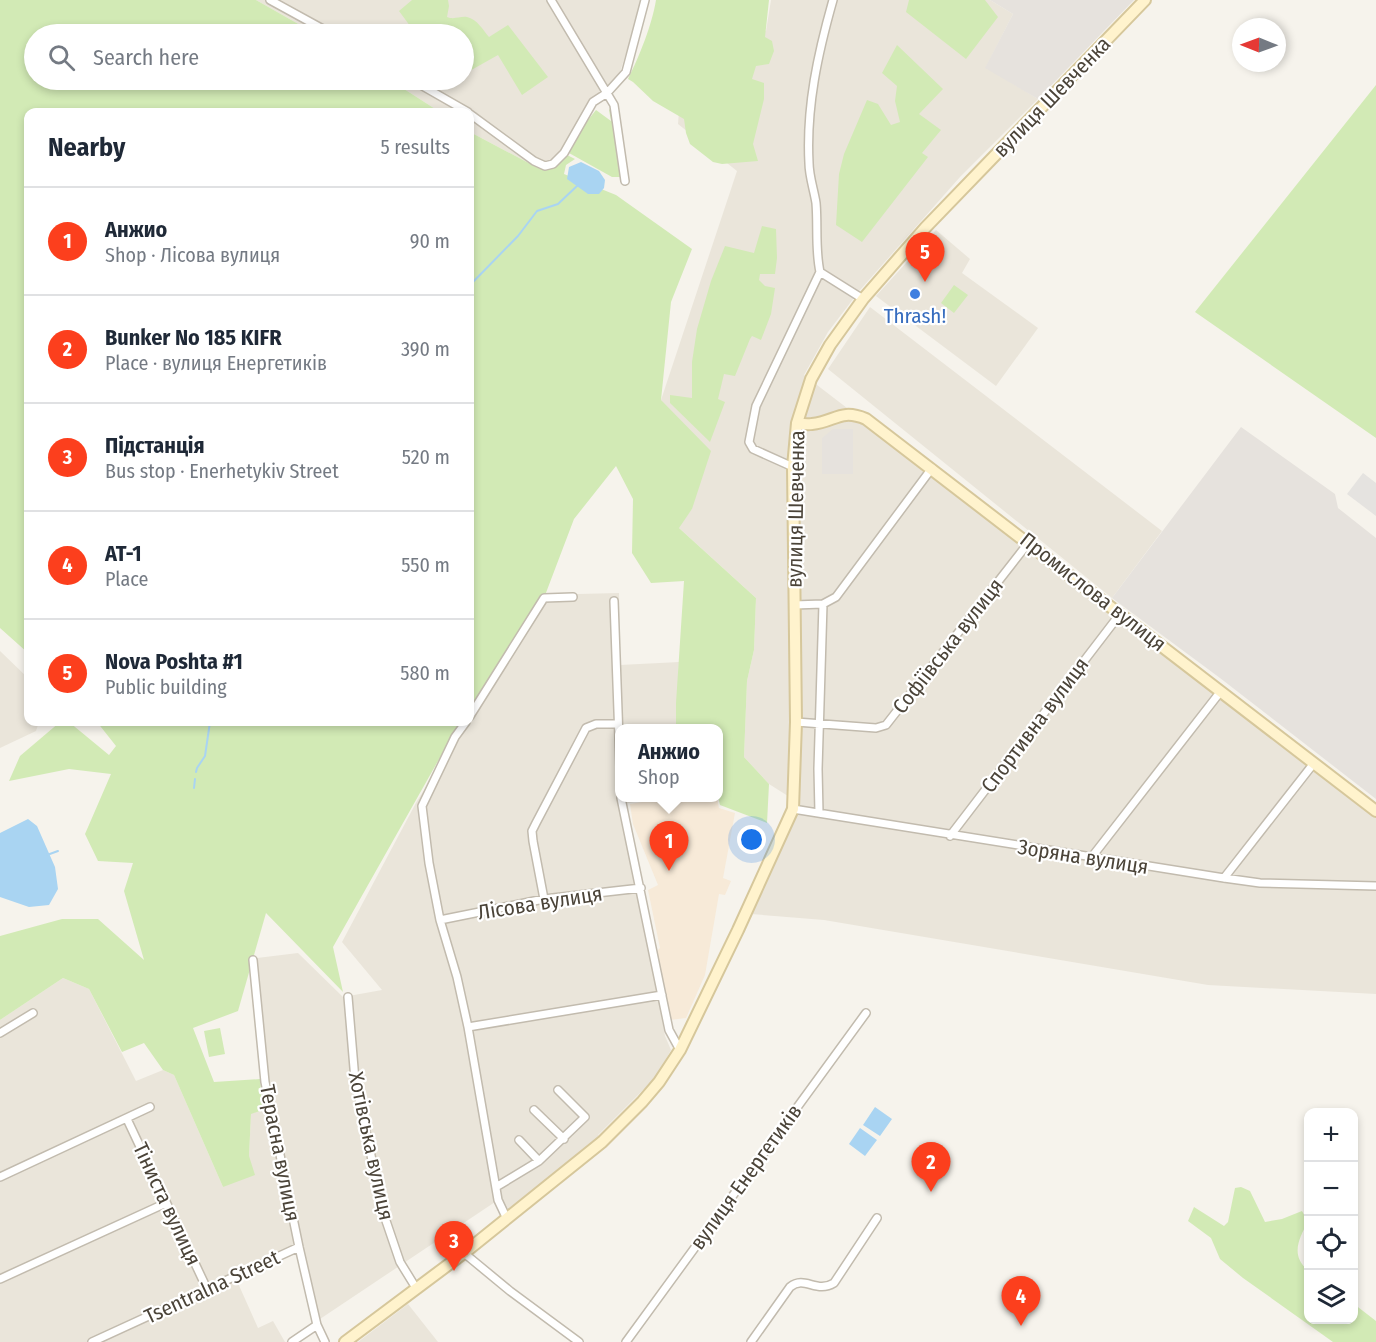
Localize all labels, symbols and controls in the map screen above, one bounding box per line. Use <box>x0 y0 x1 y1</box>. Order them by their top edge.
north arrow <box>1232 18 1286 72</box>
search box <box>24 24 474 90</box>
street label: вулиця Шевченка <box>988 31 1116 163</box>
icon: search <box>45 41 78 74</box>
text: Search here <box>93 44 199 71</box>
text: Nearby <box>48 132 125 163</box>
text: 5 results <box>380 135 450 159</box>
text: Анжио <box>105 216 167 243</box>
text: 1 <box>63 229 72 253</box>
text: 90 m <box>410 229 450 253</box>
pin: 5 <box>906 232 944 282</box>
text: Shop · Лісова вулиця <box>105 243 280 267</box>
marker: Thrash! <box>908 287 922 301</box>
place label: Thrash! <box>884 303 946 329</box>
text: Bunker No 185 KIFR <box>105 324 282 351</box>
text: 2 <box>63 337 72 361</box>
text: 390 m <box>401 337 450 361</box>
text: Place · вулиця Енергетиків <box>105 351 327 375</box>
street label: вулиця Шевченка <box>782 430 810 588</box>
text: Підстанція <box>105 432 205 459</box>
text: 3 <box>63 445 72 469</box>
text: 520 m <box>402 445 450 469</box>
text: Bus stop · Enerhetykiv Street <box>105 459 339 483</box>
street label: Промислова вулиця <box>1015 527 1171 657</box>
text: АТ-1 <box>105 540 142 567</box>
text: 4 <box>62 553 73 577</box>
text: 550 m <box>401 553 450 577</box>
text: Place <box>105 567 148 591</box>
street label: Софіївська вулиця <box>887 573 1009 719</box>
text: Nova Poshta #1 <box>105 648 243 675</box>
street label: Спортивна вулиця <box>976 652 1094 798</box>
text: 5 <box>63 661 72 685</box>
text: 580 m <box>400 661 450 685</box>
text: Public building <box>105 675 227 699</box>
popup <box>615 724 723 802</box>
text: Анжио <box>638 738 700 765</box>
text: Shop <box>638 765 680 789</box>
pin: 1 <box>650 822 688 871</box>
your location <box>737 825 766 854</box>
street label: Зоряна вулиця <box>1016 834 1150 880</box>
street label: Лісова вулиця <box>476 880 604 926</box>
street label: Хотівська вулиця <box>343 1069 399 1223</box>
street label: Терасна вулиця <box>254 1082 306 1224</box>
street label: вулиця Енергетиків <box>685 1099 807 1255</box>
map controls <box>1304 1108 1358 1324</box>
button: + <box>1304 1108 1358 1162</box>
street label: Тіниста вулиця <box>127 1138 207 1270</box>
pin: 2 <box>912 1142 950 1192</box>
button: − <box>1304 1162 1358 1216</box>
button: locate <box>1304 1216 1358 1270</box>
pin: 3 <box>434 1222 474 1271</box>
street label: Tsentralna Street <box>140 1244 284 1330</box>
button: layers <box>1304 1270 1358 1324</box>
pin: 4 <box>1002 1276 1040 1326</box>

